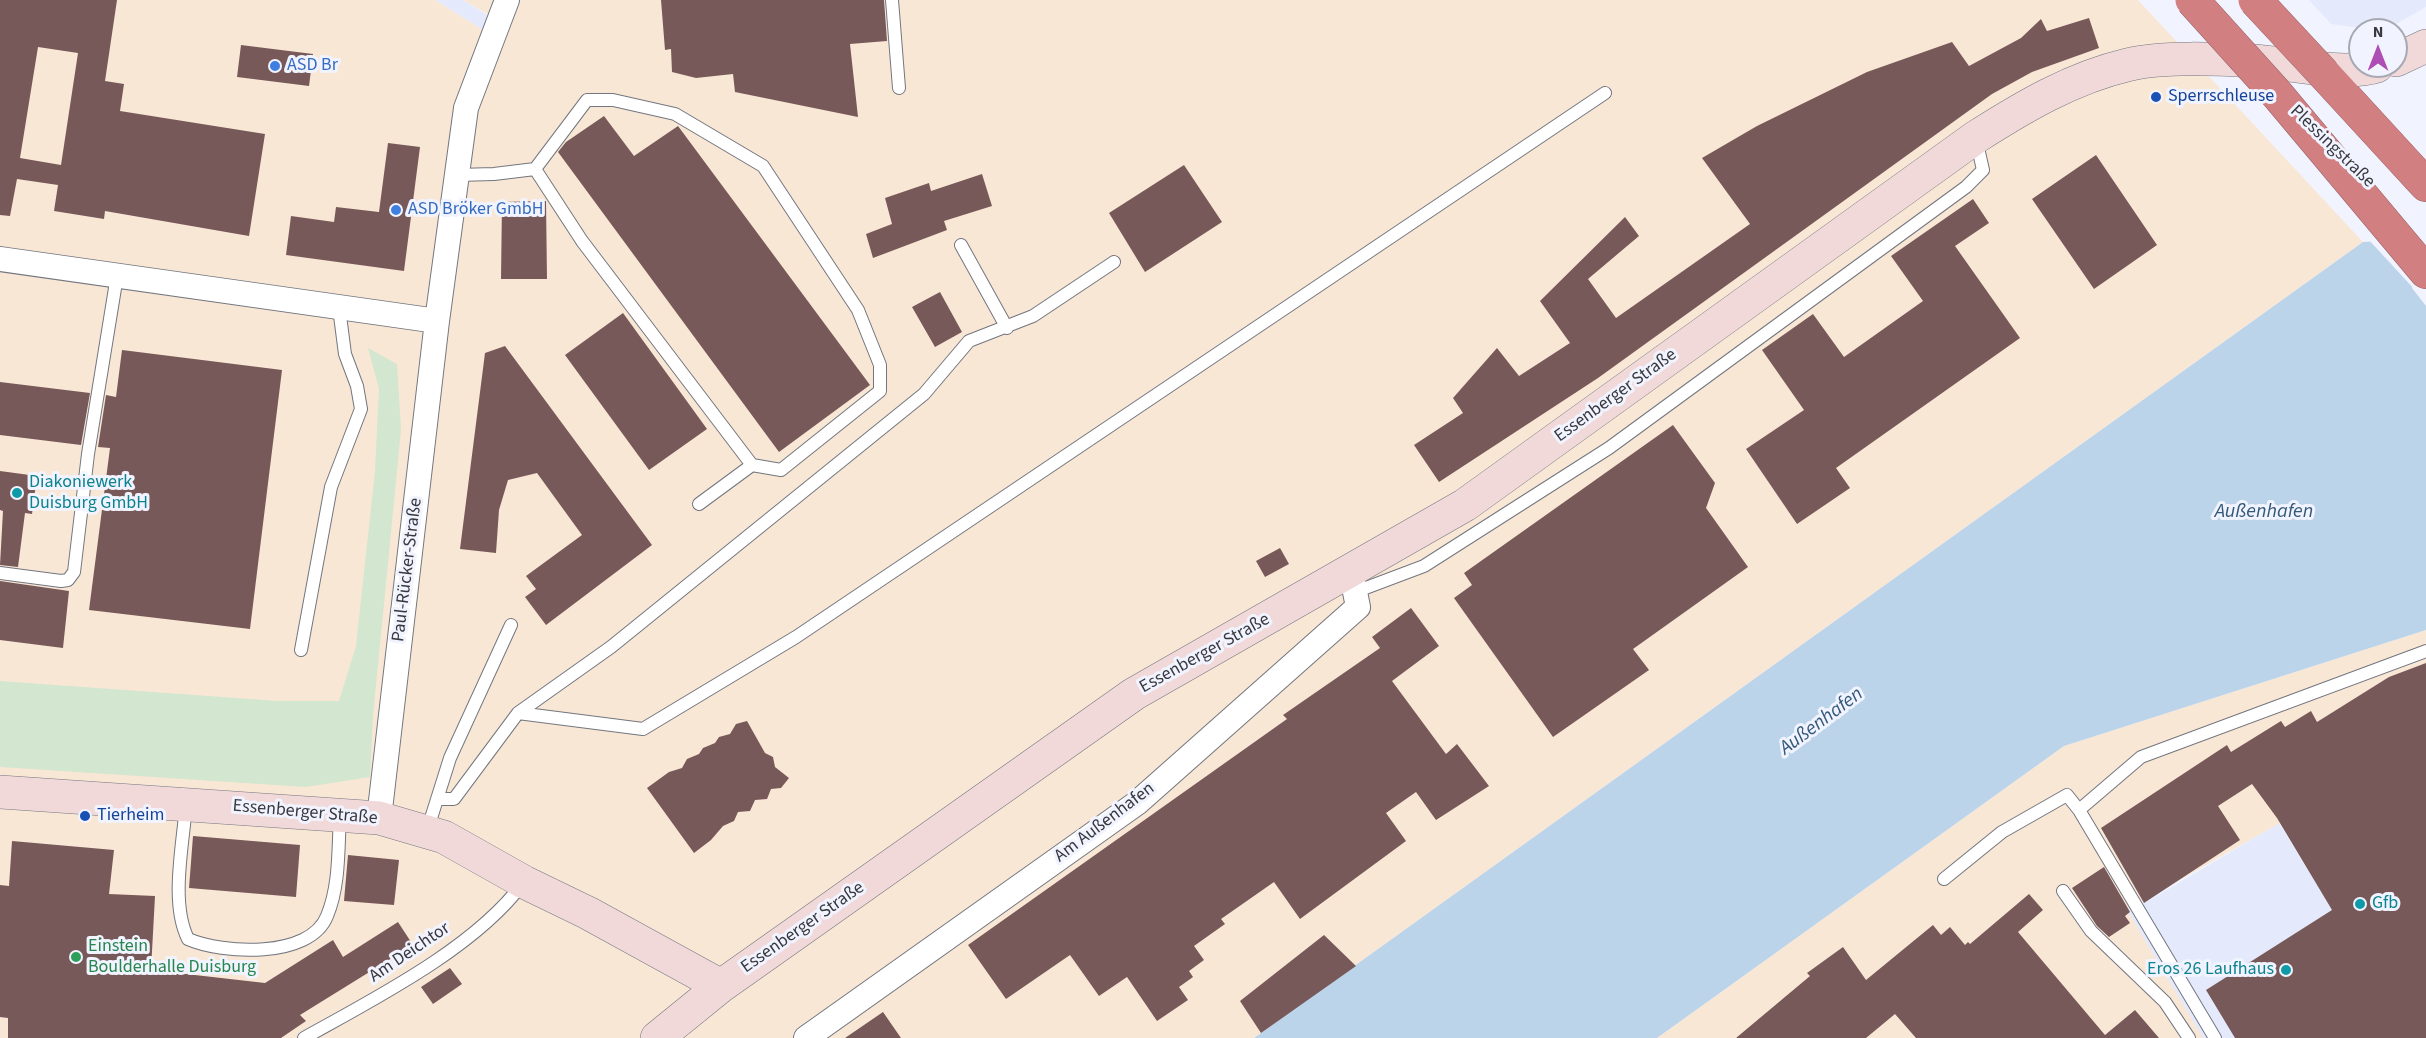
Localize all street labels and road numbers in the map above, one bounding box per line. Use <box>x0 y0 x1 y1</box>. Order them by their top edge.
street label: Plessingstraße <box>2285 101 2379 193</box>
street label: Essenberger Straße <box>1551 345 1681 447</box>
street label: Paul-Rücker-Straße <box>388 497 428 643</box>
street label: Essenberger Straße <box>1136 609 1274 699</box>
street label: Am Außenhafen <box>1051 778 1159 868</box>
street label: Essenberger Straße <box>232 796 378 830</box>
street label: Essenberger Straße <box>737 877 869 979</box>
street label: Am Deichtor <box>366 918 454 988</box>

